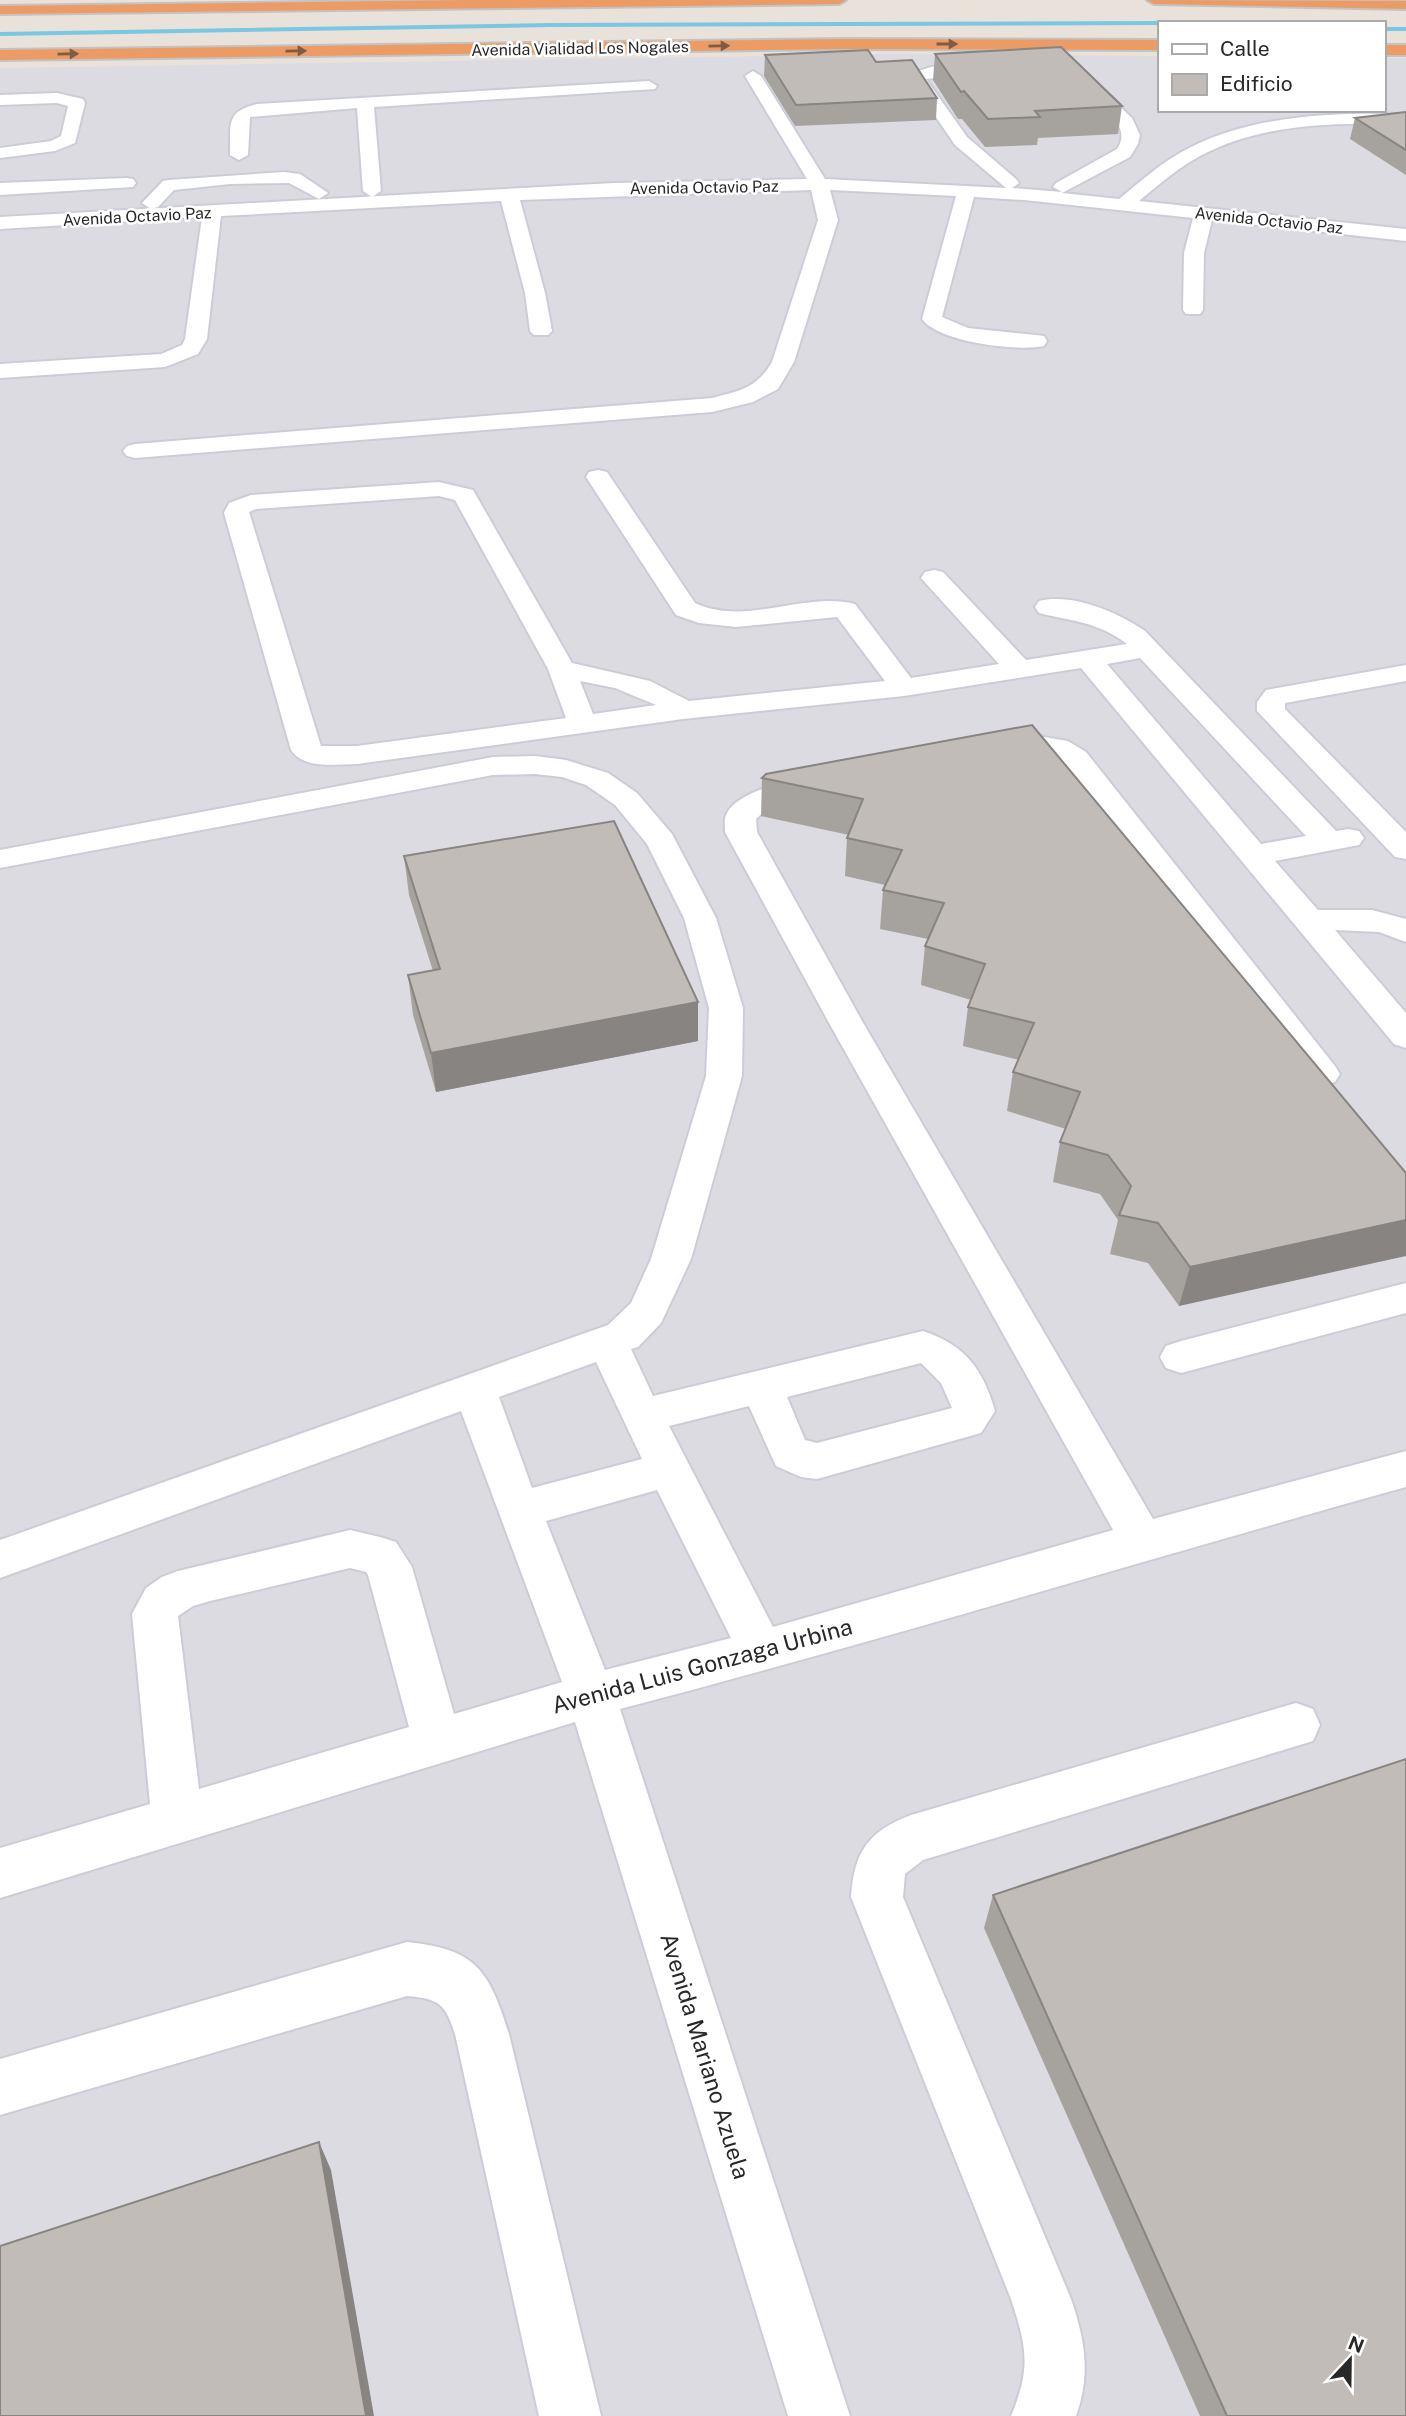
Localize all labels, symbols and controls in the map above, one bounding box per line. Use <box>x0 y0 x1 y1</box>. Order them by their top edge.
legend <box>1158 21 1385 112</box>
text: Calle <box>1220 36 1270 61</box>
street label: Avenida Vialidad Los Nogales <box>471 37 689 60</box>
one-way arrow <box>936 38 958 50</box>
one-way arrow <box>708 40 730 51</box>
one-way arrow <box>285 46 307 57</box>
one-way arrow <box>57 49 79 60</box>
text: Edificio <box>1220 71 1293 96</box>
street label: Avenida Octavio Paz <box>629 177 779 198</box>
street label: Avenida Octavio Paz <box>62 203 212 230</box>
street label: Avenida Octavio Paz <box>1194 203 1344 238</box>
street label: Avenida Luis Gonzaga Urbina <box>549 1612 855 1719</box>
street label: Avenida Mariano Azuela <box>655 1930 756 2182</box>
north arrow <box>1315 2325 1385 2395</box>
text: N <box>1345 2331 1367 2357</box>

